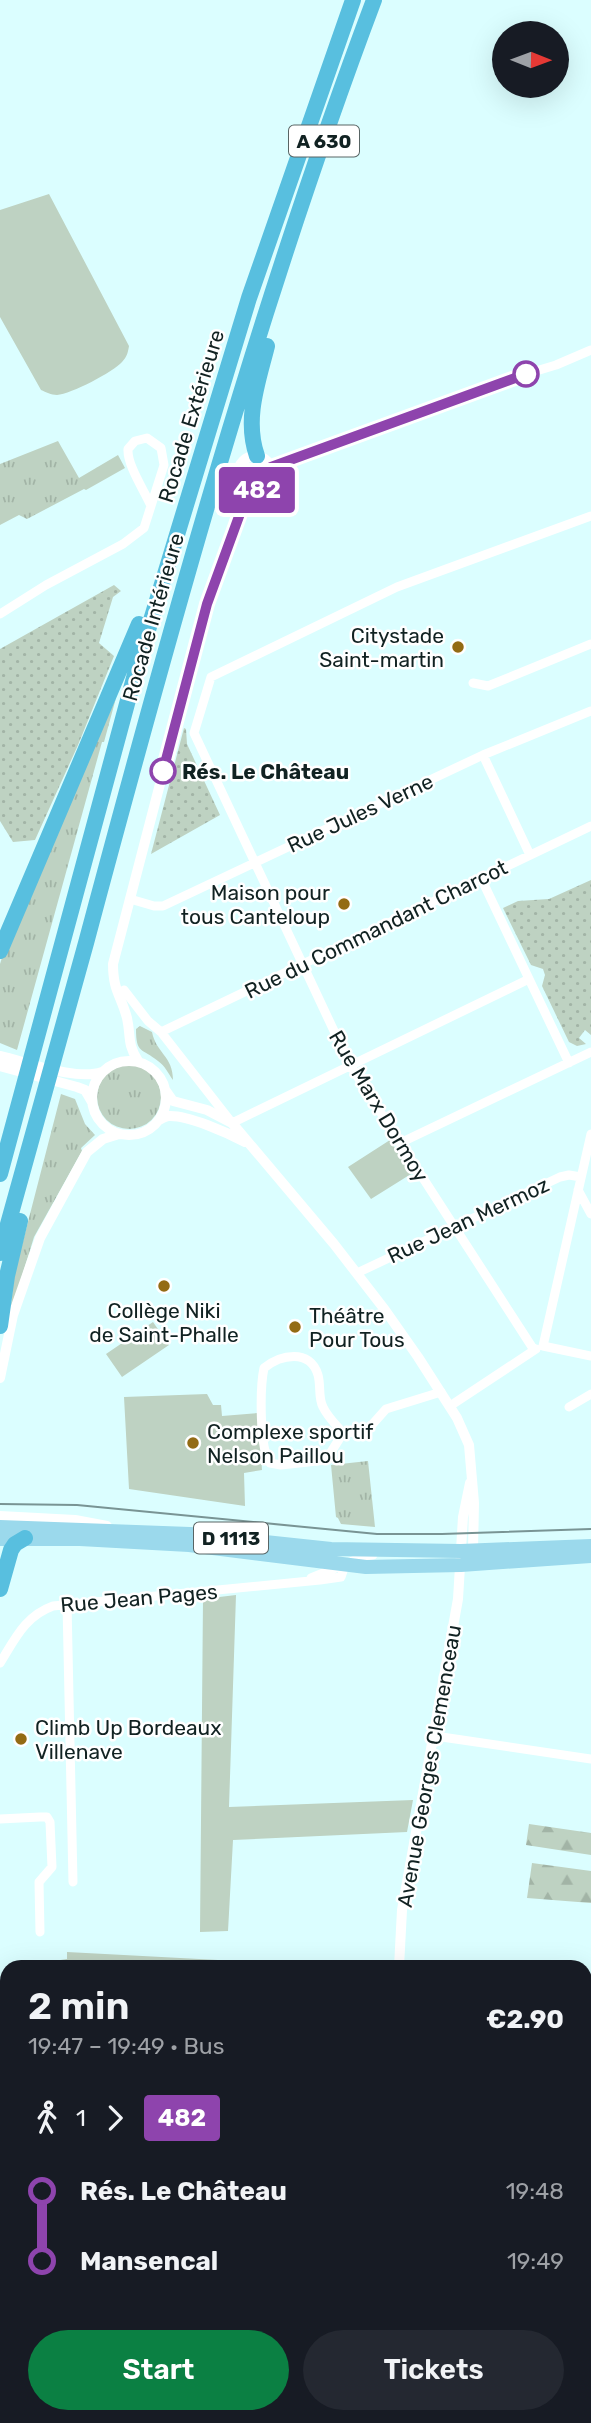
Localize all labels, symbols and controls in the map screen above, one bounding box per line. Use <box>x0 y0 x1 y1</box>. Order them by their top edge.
north arrow <box>492 21 569 98</box>
map controls <box>492 21 569 98</box>
road number: A 630 <box>289 125 359 156</box>
street label: Rocade Extérieure <box>153 327 229 505</box>
unlabelled marker <box>513 361 539 387</box>
line badge: 482 <box>217 467 297 513</box>
text: 482 <box>233 476 281 504</box>
street label: Rocade Intérieure <box>117 530 189 704</box>
place label: Citystade Saint-martin <box>319 623 444 672</box>
marker: Citystade Saint-martin <box>450 639 466 655</box>
marker: Rés. Le Château <box>150 758 176 784</box>
place label: Rés. Le Château <box>182 759 349 784</box>
street label: Rue Jules Verne <box>283 768 437 858</box>
street label: Rue du Commandant Charcot <box>241 854 511 1004</box>
place label: Maison pour tous Canteloup <box>181 880 330 929</box>
marker: Maison pour tous Canteloup <box>336 896 352 912</box>
street label: Rue Marx Dormoy <box>324 1026 434 1187</box>
street label: Rue Jean Mermoz <box>383 1172 553 1268</box>
marker: Collège Niki de Saint-Phalle <box>156 1278 172 1294</box>
place label: Collège Niki de Saint-Phalle <box>89 1298 239 1347</box>
place label: Théâtre Pour Tous <box>309 1303 405 1352</box>
marker: Théâtre Pour Tous <box>287 1319 303 1335</box>
place label: Complexe sportif Nelson Paillou <box>207 1419 373 1468</box>
marker: Complexe sportif Nelson Paillou <box>185 1435 201 1451</box>
road number: D 1113 <box>194 1522 268 1554</box>
street label: Rue Jean Pages <box>59 1579 219 1617</box>
street label: Avenue Georges Clemenceau <box>392 1623 466 1909</box>
place label: Climb Up Bordeaux Villenave <box>35 1715 222 1764</box>
marker: Climb Up Bordeaux Villenave <box>13 1731 29 1747</box>
text: 2 min <box>28 1983 130 2029</box>
text: €2.90 <box>486 2004 564 2035</box>
text: 19:47 – 19:49 · Bus <box>28 2032 224 2060</box>
icon: walk <box>28 2099 66 2137</box>
icon: forward <box>96 2099 134 2137</box>
text: 1 <box>76 2104 86 2132</box>
text: 482 <box>158 2104 206 2132</box>
text: Rés. Le Château <box>80 2176 287 2207</box>
text: 19:48 <box>506 2177 564 2205</box>
text: Mansencal <box>80 2246 218 2277</box>
text: 19:49 <box>507 2247 564 2275</box>
button: Start <box>28 2330 289 2410</box>
button: Tickets <box>303 2330 564 2410</box>

